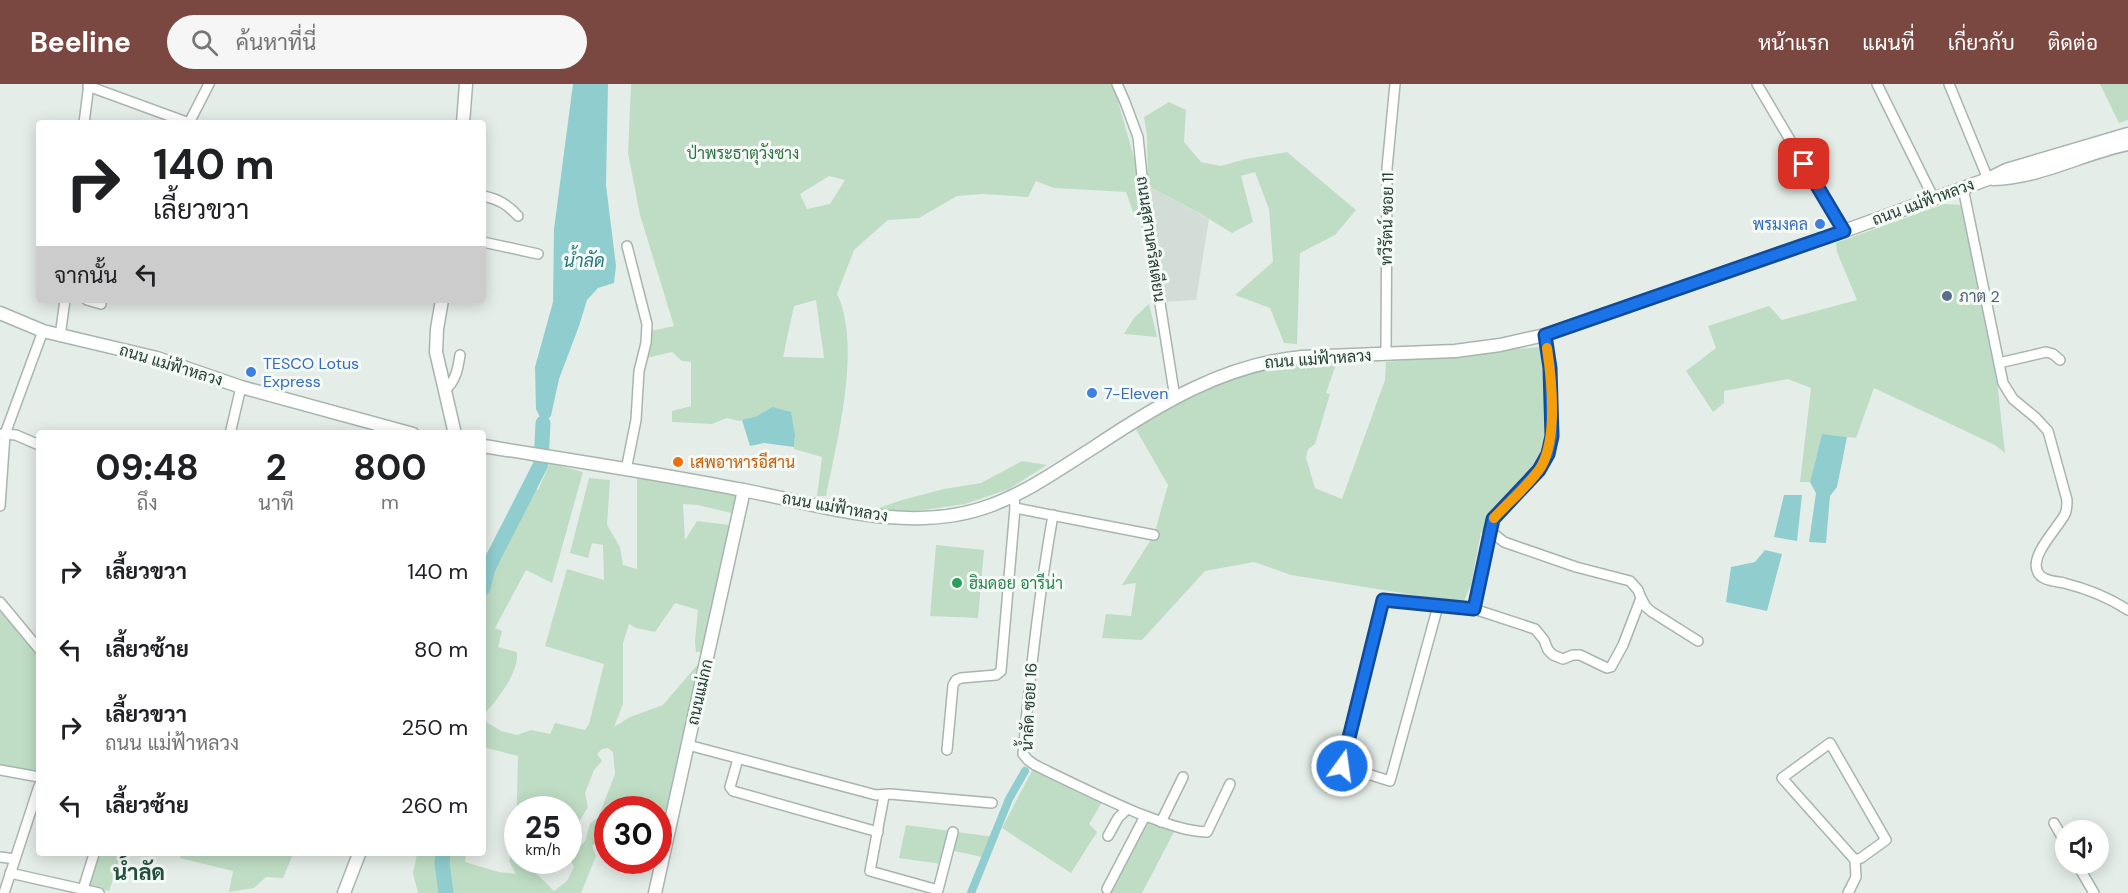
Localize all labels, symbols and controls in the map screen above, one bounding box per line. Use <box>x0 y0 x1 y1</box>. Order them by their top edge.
search box <box>167 15 587 69</box>
text: Beeline <box>30 24 131 61</box>
icon: search <box>188 26 221 59</box>
text: ค้นหาที่นี่ <box>236 28 316 57</box>
text: หน้าแรก <box>1758 29 1829 57</box>
text: แผนที่ <box>1862 29 1915 57</box>
text: เกี่ยวกับ <box>1948 29 2015 57</box>
text: ติดต่อ <box>2048 29 2098 57</box>
text: 140 m <box>153 137 275 192</box>
pin <box>1778 138 1829 189</box>
park label: ป่าพระธาตุวังซาง <box>687 143 799 165</box>
icon: right <box>54 144 132 222</box>
icon: arrive <box>1787 147 1820 180</box>
street label: ทวีรัตน์ ซอย 11 <box>1374 172 1398 266</box>
street label: ถนน แม่ฟ้าหลวง <box>1869 174 1977 230</box>
street label: ถนนสุสานคริสเตียน <box>1131 175 1171 303</box>
text: เลี้ยวขวา <box>153 192 249 227</box>
place label: พรมงคล <box>1753 214 1808 235</box>
marker: พรมงคล <box>1813 217 1827 231</box>
water label: น้ำลัด <box>563 245 605 273</box>
icon: left <box>130 258 163 291</box>
text: จากนั้น <box>54 261 118 290</box>
place label: ภาต 2 <box>1959 286 2000 307</box>
marker: ภาต 2 <box>1940 289 1954 303</box>
street label: ถนน แม่ฟ้าหลวง <box>117 339 225 391</box>
street label: ถนน แม่ฟ้าหลวง <box>1264 345 1372 373</box>
place label: TESCO Lotus Express <box>263 353 359 392</box>
marker: TESCO Lotus Express <box>244 365 258 379</box>
place label: 7-Eleven <box>1104 383 1168 404</box>
marker: 7-Eleven <box>1085 386 1099 400</box>
text: 09:48 <box>95 444 199 491</box>
text: 2 <box>266 444 286 491</box>
text: 800 <box>353 444 427 491</box>
place label: เสพอาหารอีสาน <box>690 451 795 473</box>
marker: เสพอาหารอีสาน <box>671 455 685 469</box>
street label: ถนน แม่ฟ้าหลวง <box>780 487 890 527</box>
text: m <box>381 489 399 515</box>
text: ถึง <box>137 490 157 516</box>
text: นาที <box>258 490 294 516</box>
icon: right <box>54 555 87 588</box>
text: เลี้ยวขวา <box>105 557 187 586</box>
text: 140 m <box>407 557 468 586</box>
place label: ฮิมดอย อารีน่า <box>969 572 1063 594</box>
marker: ฮิมดอย อารีน่า <box>950 576 964 590</box>
icon: left <box>54 633 87 666</box>
text: เลี้ยวซ้าย <box>105 635 189 664</box>
text: 80 m <box>414 635 468 664</box>
street label: ถนนแม่กก <box>682 657 718 727</box>
street label: น้ำลัด ซอย 16 <box>1012 662 1042 752</box>
text: เลี้ยวขวา <box>105 700 187 729</box>
icon: right <box>54 711 87 744</box>
text: 250 m <box>401 713 468 742</box>
text: ถนน แม่ฟ้าหลวง <box>105 730 239 756</box>
position arrow <box>1310 734 1374 798</box>
icon: left <box>54 789 87 822</box>
text: เลี้ยวซ้าย <box>105 791 189 820</box>
text: 260 m <box>401 791 468 820</box>
speed limit sign: 30 <box>594 796 672 874</box>
text: 25 <box>525 808 561 847</box>
map controls <box>2055 820 2109 874</box>
button: sound <box>2055 820 2109 874</box>
text: km/h <box>525 840 561 860</box>
district label: น้ำลัด <box>113 853 165 887</box>

